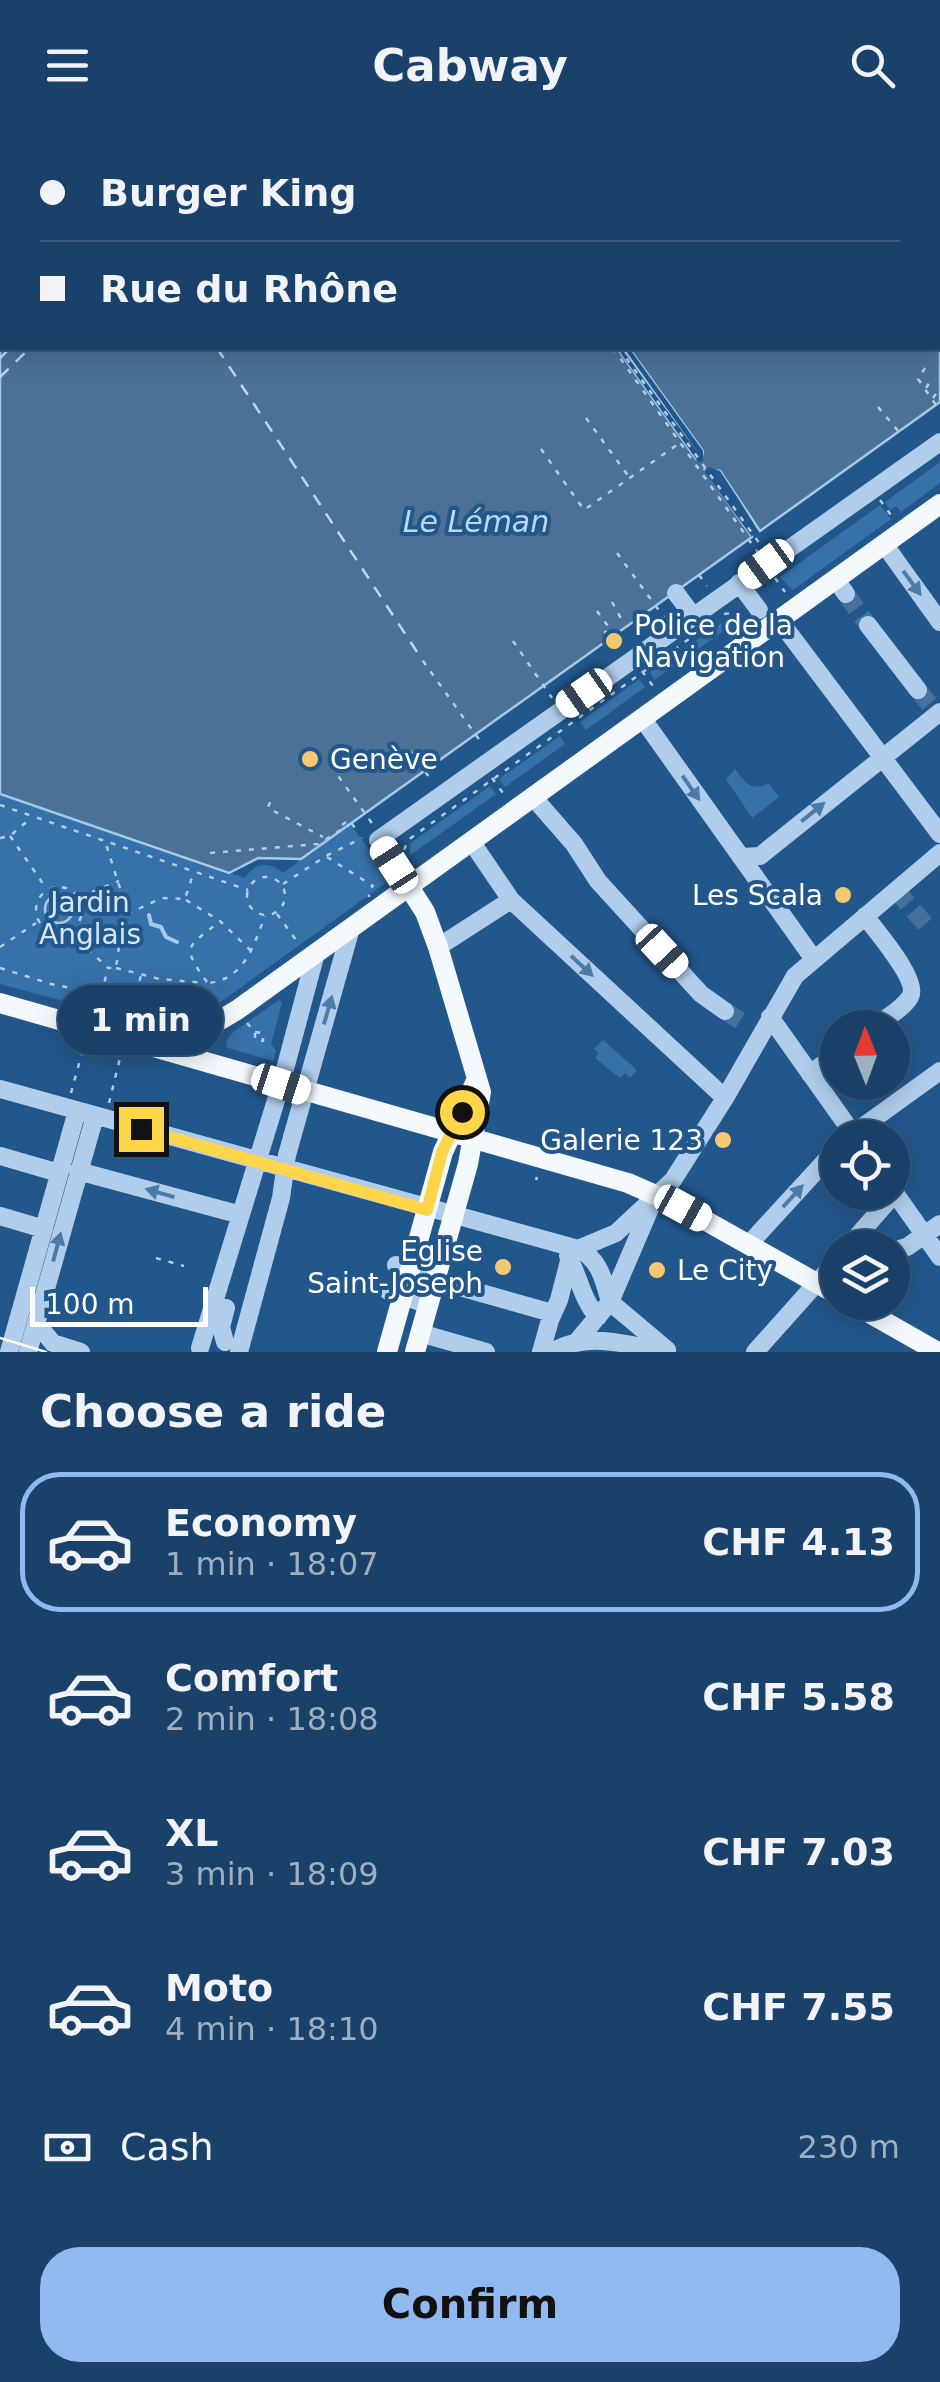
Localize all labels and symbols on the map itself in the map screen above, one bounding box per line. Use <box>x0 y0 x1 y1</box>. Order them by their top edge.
water label: Le Léman <box>403 504 549 539</box>
car <box>733 534 799 594</box>
one-way arrow <box>902 570 921 596</box>
place label: Police de la Navigation <box>634 609 793 674</box>
marker: Police de la Navigation <box>603 630 625 652</box>
car <box>551 664 617 722</box>
place label: Genève <box>330 743 438 776</box>
marker: Genève <box>299 748 321 770</box>
one-way arrow <box>681 775 700 802</box>
one-way arrow <box>801 802 826 823</box>
car <box>365 832 423 898</box>
place label: Les Scala <box>692 879 823 912</box>
marker: Les Scala <box>832 884 854 906</box>
park label: Jardin Anglais <box>39 886 141 951</box>
car <box>631 919 693 983</box>
one-way arrow <box>569 954 594 976</box>
callout: 1 min <box>58 984 224 1054</box>
one-way arrow <box>321 994 336 1024</box>
north arrow <box>820 1010 910 1100</box>
car <box>248 1060 314 1108</box>
route start <box>440 1090 485 1135</box>
route end <box>119 1107 164 1152</box>
place label: Galerie 123 <box>540 1124 703 1157</box>
marker: Galerie 123 <box>712 1129 734 1151</box>
car <box>649 1180 717 1236</box>
one-way arrow <box>782 1184 804 1209</box>
one-way arrow <box>144 1185 174 1200</box>
one-way arrow <box>50 1231 65 1262</box>
place label: Eglise Saint-Joseph <box>307 1235 483 1300</box>
place label: Le City <box>677 1254 773 1287</box>
marker: Eglise Saint-Joseph <box>492 1256 514 1278</box>
marker: Le City <box>646 1259 668 1281</box>
scale bar <box>30 1282 208 1326</box>

